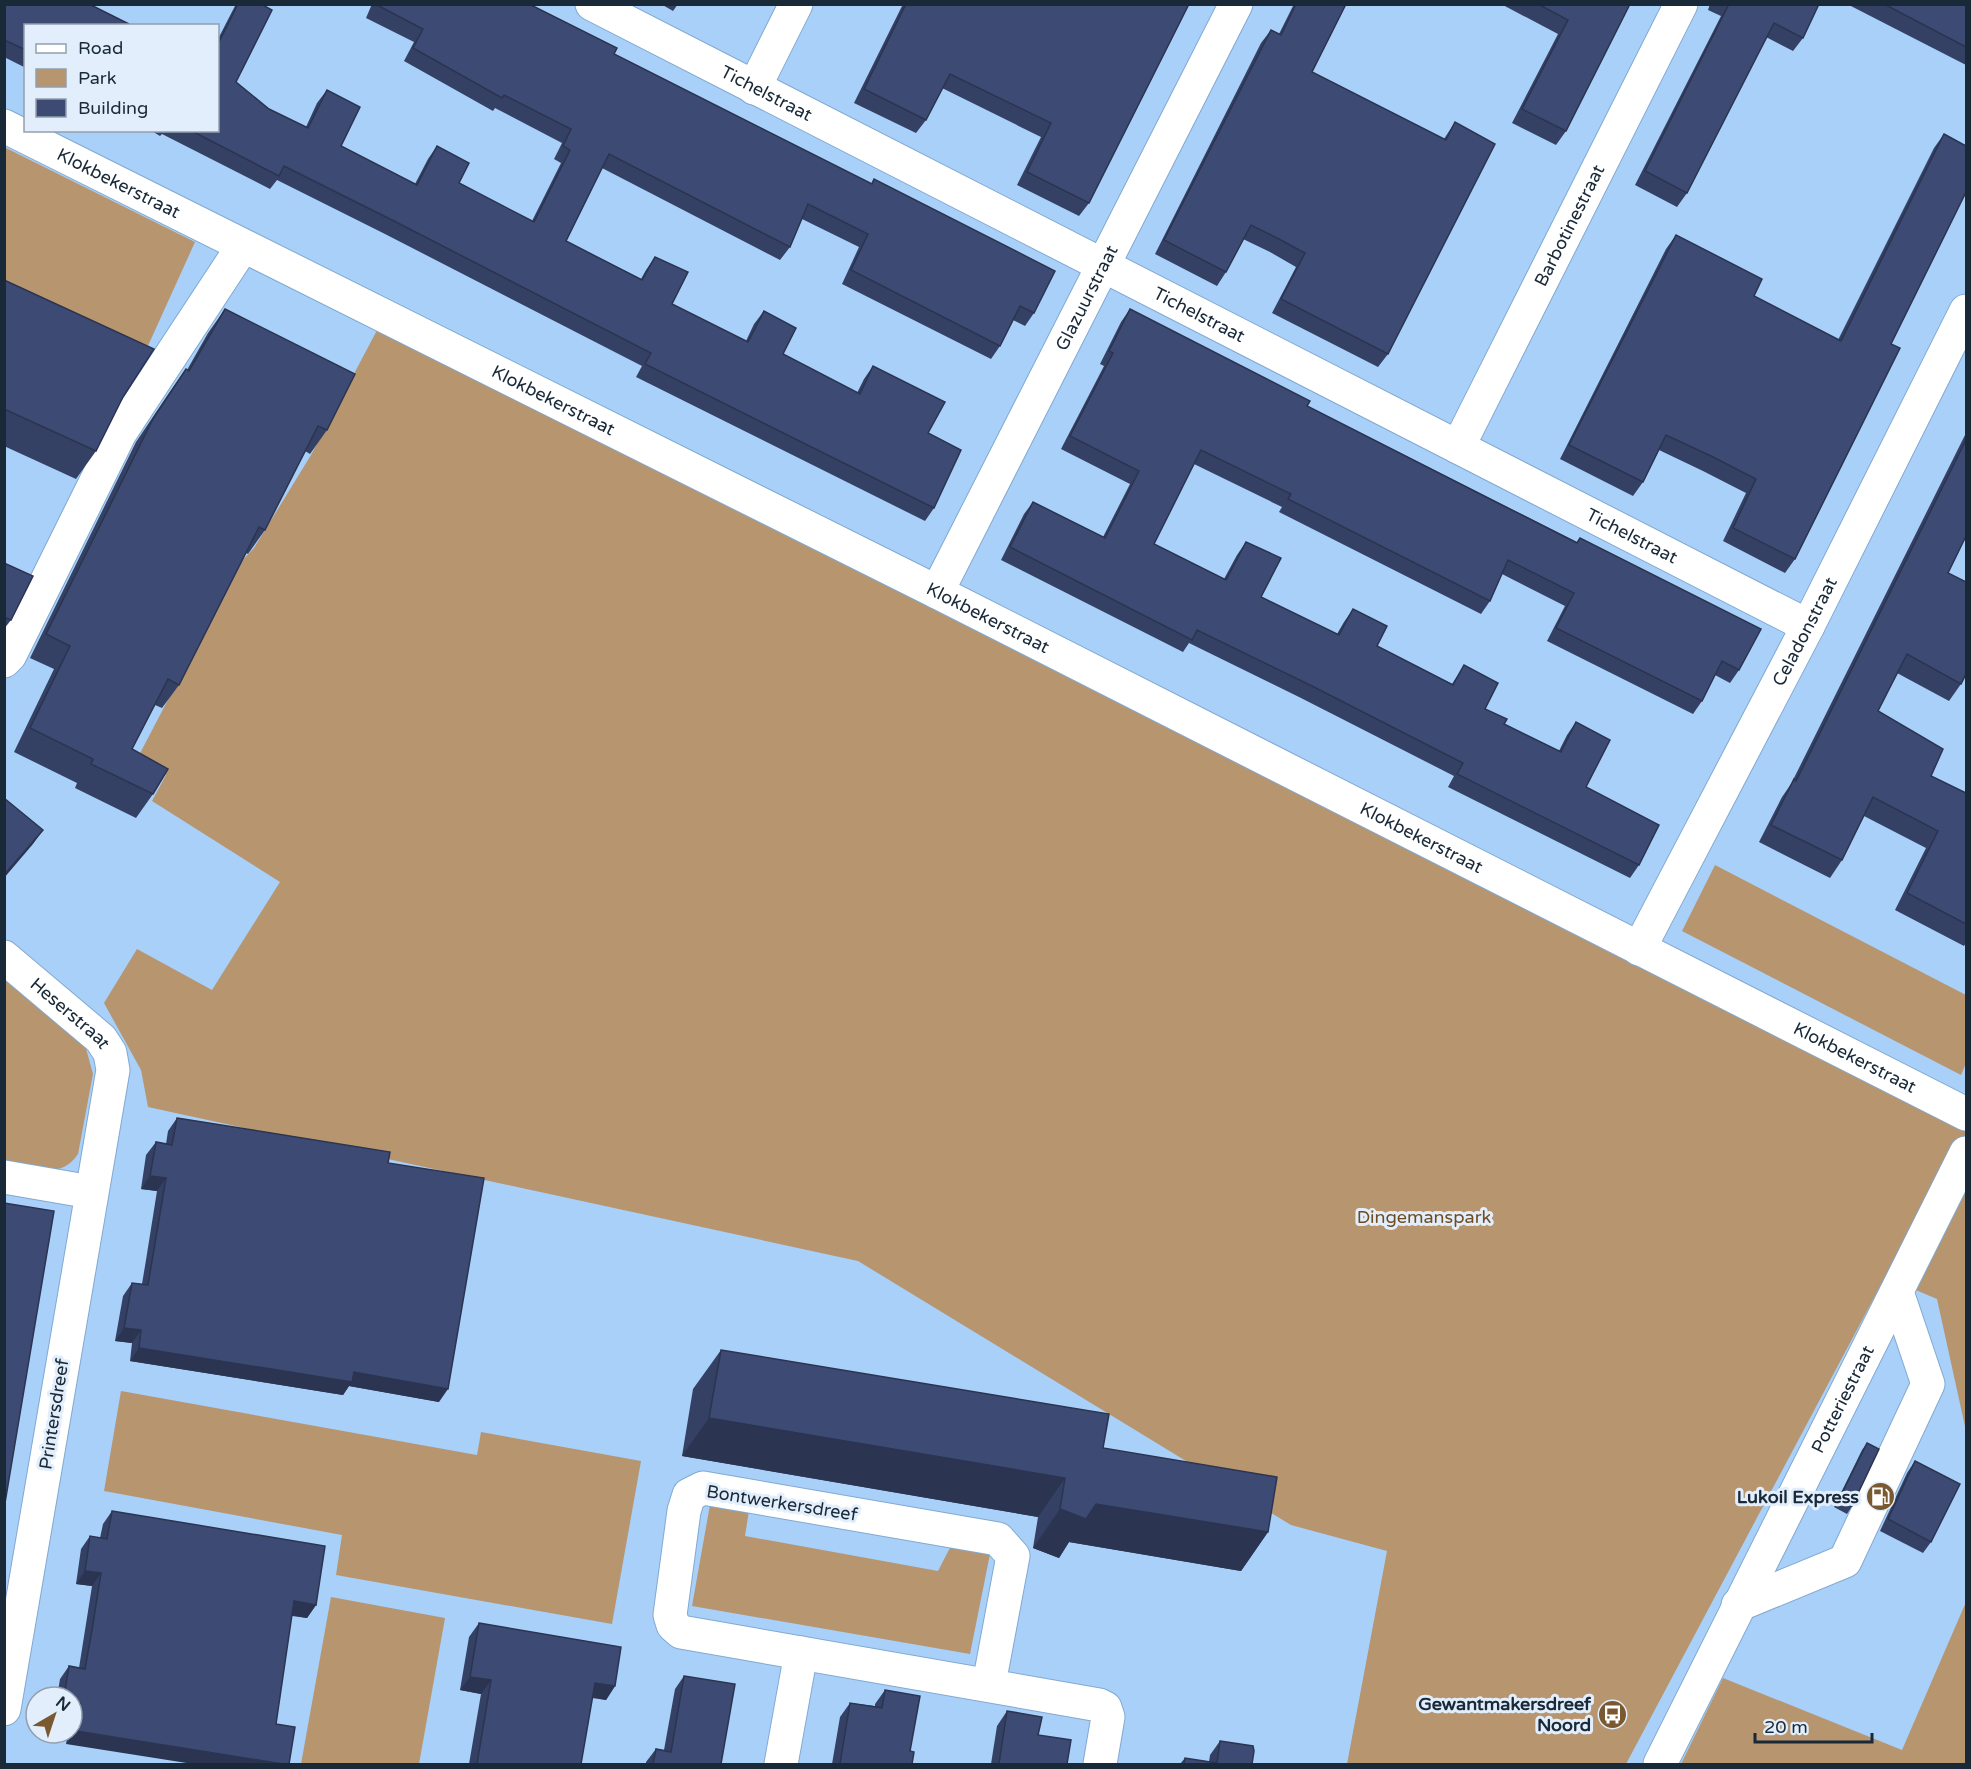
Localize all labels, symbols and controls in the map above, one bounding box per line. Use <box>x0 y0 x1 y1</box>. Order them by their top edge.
legend <box>24 24 219 132</box>
text: Road <box>78 37 123 59</box>
street label: Tichelstraat <box>717 61 816 126</box>
text: Park <box>78 67 117 89</box>
text: Building <box>78 97 148 119</box>
street label: Klokbekerstraat <box>53 143 184 223</box>
street label: Barbotinestraat <box>1530 161 1609 290</box>
street label: Glazuurstraat <box>1051 241 1123 354</box>
street label: Tichelstraat <box>1150 282 1249 347</box>
street label: Klokbekerstraat <box>488 360 619 440</box>
street label: Tichelstraat <box>1582 503 1681 568</box>
street label: Celadonstraat <box>1767 573 1842 690</box>
street label: Klokbekerstraat <box>923 578 1053 658</box>
street label: Klokbekerstraat <box>1356 797 1487 878</box>
street label: Heserstraat <box>26 973 115 1053</box>
street label: Klokbekerstraat <box>1790 1017 1920 1098</box>
park label: Dingemanspark <box>1357 1206 1492 1228</box>
street label: Potteriestraat <box>1807 1342 1879 1457</box>
street label: Printersdreef <box>34 1357 74 1471</box>
street label: Bontwerkersdreef <box>705 1480 859 1526</box>
fuel station icon: Lukoil Express <box>1864 1481 1896 1513</box>
place label: Lukoil Express <box>1737 1486 1859 1508</box>
north arrow <box>24 1685 84 1745</box>
text: N <box>52 1692 74 1716</box>
place label: Gewantmakersdreef Noord <box>1418 1693 1592 1736</box>
bus stop icon: Gewantmakersdreef Noord <box>1596 1698 1628 1730</box>
scale bar <box>1755 1706 1872 1744</box>
text: 20 m <box>1764 1716 1808 1738</box>

